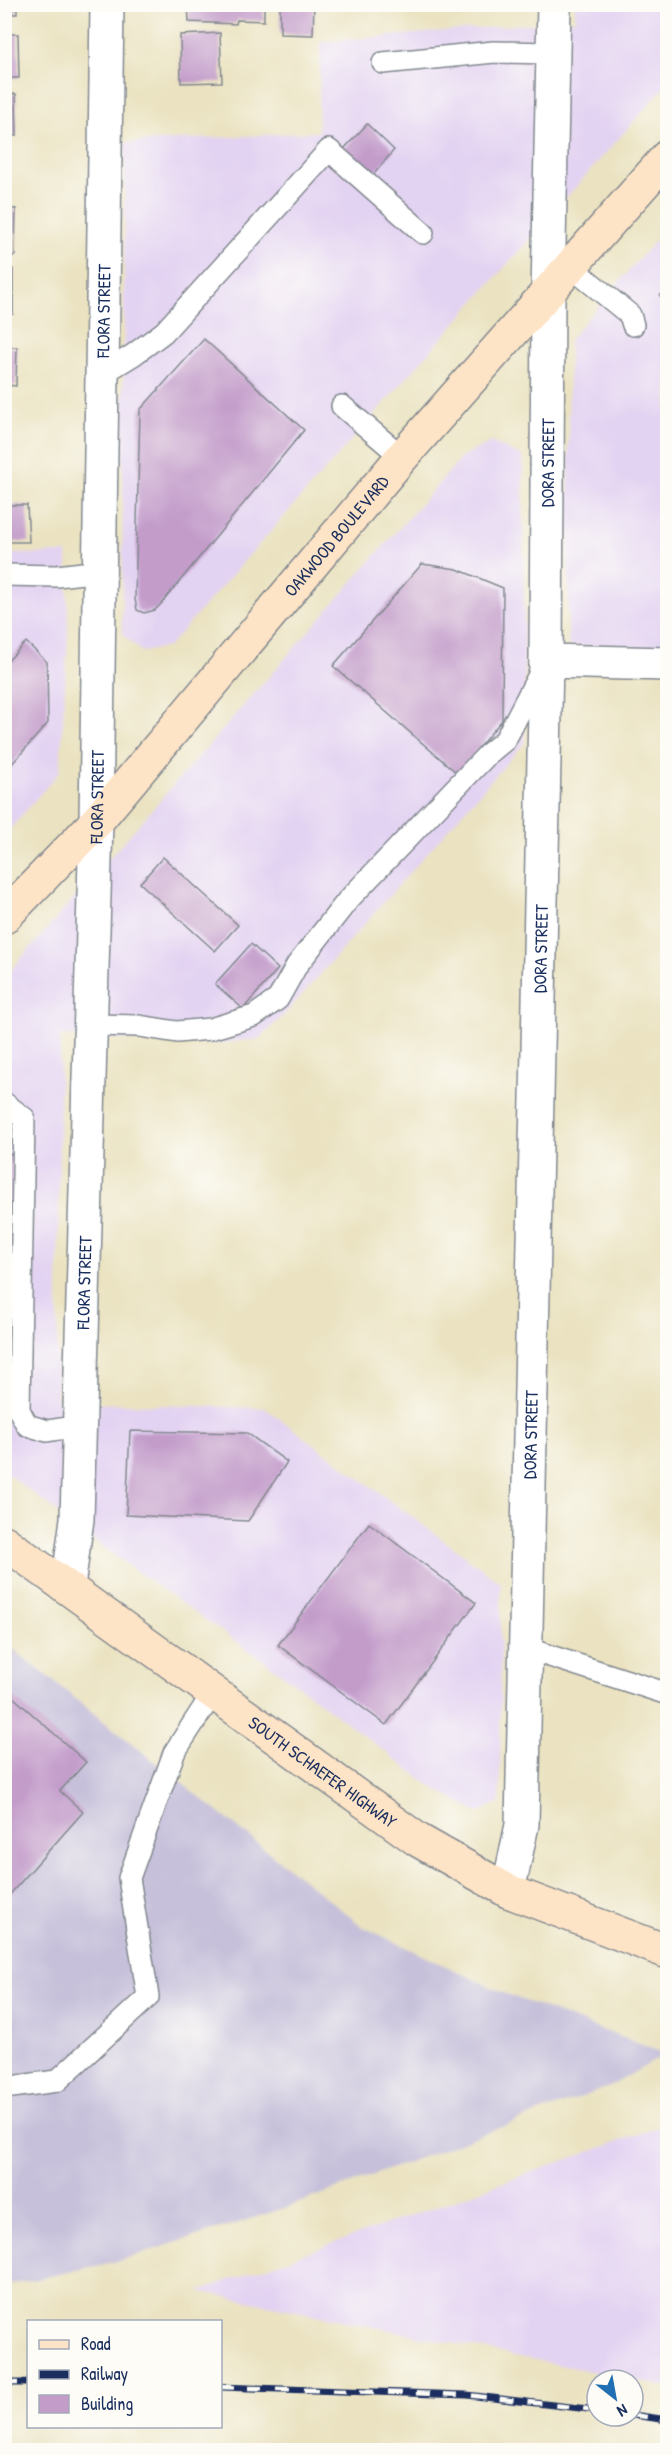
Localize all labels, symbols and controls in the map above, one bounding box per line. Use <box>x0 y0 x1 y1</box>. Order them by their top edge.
street label: FLORA STREET <box>90 263 116 359</box>
street label: DORA STREET <box>534 418 560 507</box>
street label: OAKWOOD BOULEVARD <box>278 469 395 602</box>
street label: FLORA STREET <box>83 749 109 845</box>
street label: DORA STREET <box>527 903 553 993</box>
street label: FLORA STREET <box>70 1235 97 1331</box>
street label: DORA STREET <box>517 1389 543 1479</box>
street label: SOUTH SCHAEFER HIGHWAY <box>244 1710 402 1834</box>
legend <box>27 2320 222 2428</box>
text: Road <box>81 2331 111 2356</box>
text: Railway <box>81 2361 128 2386</box>
north arrow <box>585 2368 645 2428</box>
text: Building <box>81 2391 133 2416</box>
text: N <box>613 2399 632 2423</box>

